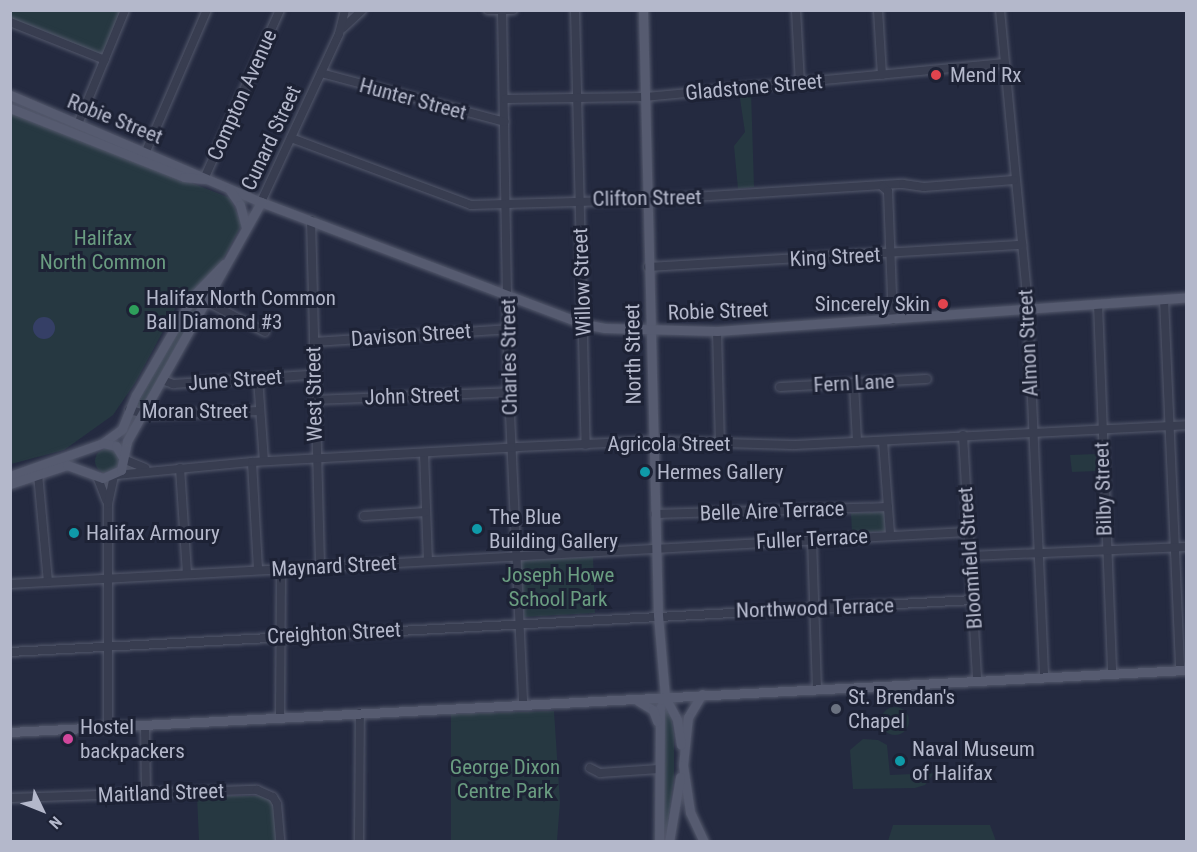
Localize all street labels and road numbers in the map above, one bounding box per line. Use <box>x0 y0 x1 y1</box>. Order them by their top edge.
street label: Compton Avenue <box>202 26 282 164</box>
street label: Gladstone Street <box>684 68 824 106</box>
street label: Hunter Street <box>357 73 469 125</box>
street label: Cunard Street <box>236 81 306 195</box>
street label: Robie Street <box>64 88 166 150</box>
street label: Clifton Street <box>592 184 702 212</box>
street label: Willow Street <box>568 227 596 337</box>
street label: King Street <box>789 242 881 272</box>
street label: Almon Street <box>1013 289 1043 397</box>
street label: Robie Street <box>667 297 769 325</box>
street label: Charles Street <box>495 298 523 416</box>
street label: North Street <box>620 303 646 405</box>
street label: Davison Street <box>350 318 472 352</box>
street label: West Street <box>301 346 327 442</box>
street label: June Street <box>187 364 283 396</box>
street label: Fern Lane <box>813 368 895 398</box>
street label: John Street <box>364 382 460 410</box>
street label: Moran Street <box>142 398 248 424</box>
street label: Agricola Street <box>608 431 730 457</box>
street label: Bilby Street <box>1089 442 1117 536</box>
street label: Bloomfield Street <box>952 486 988 630</box>
street label: Belle Aire Terrace <box>699 496 845 526</box>
street label: Fuller Terrace <box>755 523 869 555</box>
street label: Maynard Street <box>271 550 397 582</box>
street label: Northwood Terrace <box>735 593 895 623</box>
street label: Creighton Street <box>266 617 402 649</box>
street label: Maitland Street <box>97 778 225 808</box>

